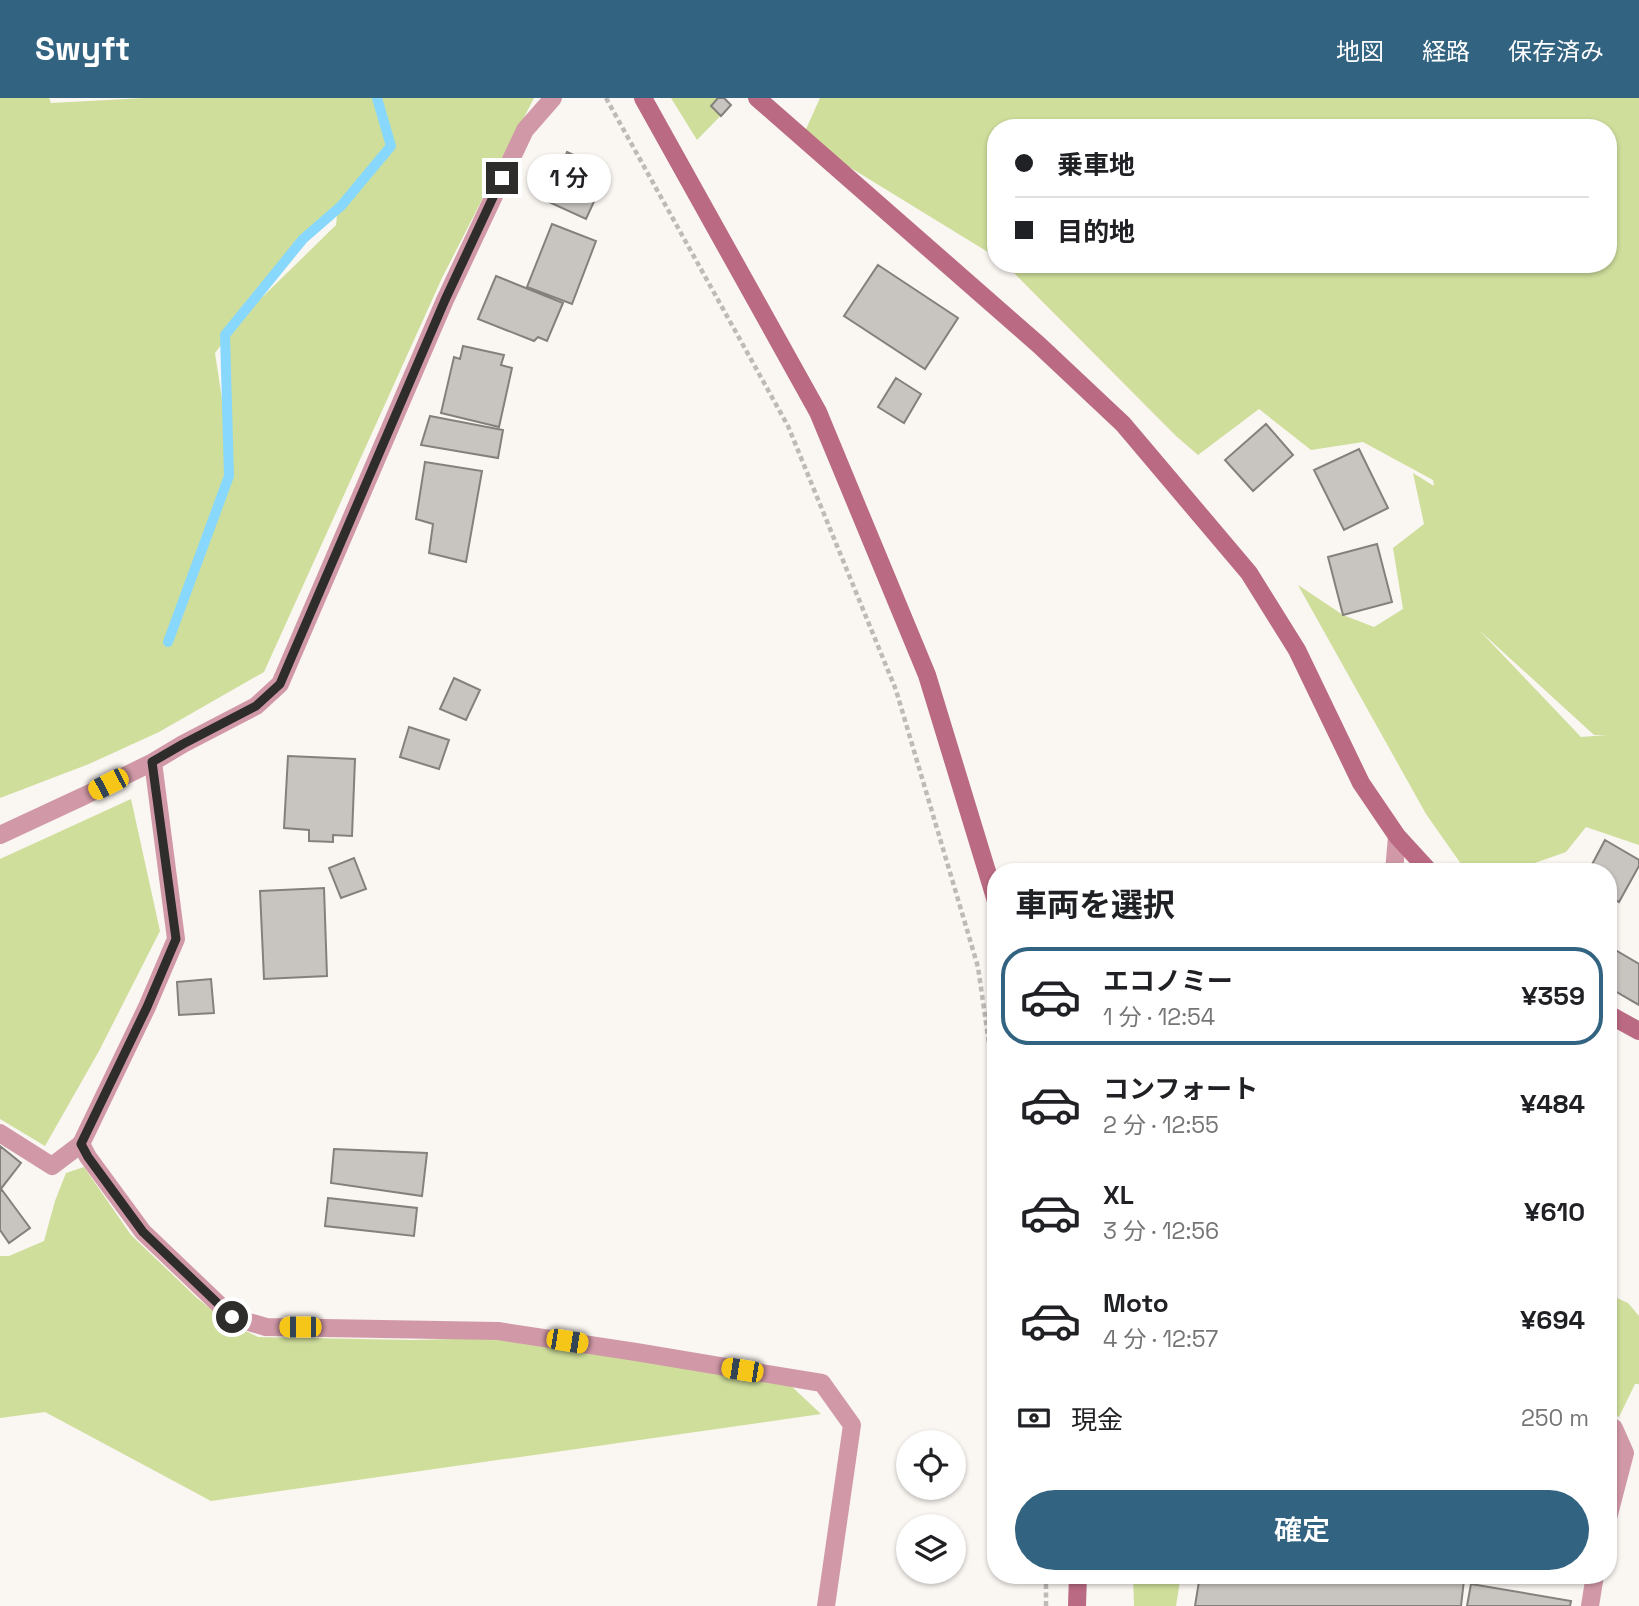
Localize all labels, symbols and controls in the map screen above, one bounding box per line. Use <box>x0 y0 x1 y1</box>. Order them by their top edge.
text: Swyft <box>35 28 130 70</box>
text: 地図 <box>1336 36 1384 67</box>
text: 経路 <box>1422 36 1470 67</box>
text: 保存済み <box>1508 36 1604 67</box>
text: 乗車地 <box>1057 148 1135 182</box>
callout: 1 分 <box>526 154 610 202</box>
route end <box>486 162 518 194</box>
text: 1 分 <box>549 163 589 193</box>
text: 目的地 <box>1057 215 1135 249</box>
car <box>85 765 132 803</box>
text: 車両を選択 <box>1015 885 1175 925</box>
text: エコノミー <box>1103 964 1233 998</box>
icon: car <box>1019 965 1082 1028</box>
text: ¥359 <box>1521 979 1585 1013</box>
text: 1 分 · 12:54 <box>1103 1002 1215 1032</box>
text: コンフォート <box>1103 1072 1258 1106</box>
icon: car <box>1019 1073 1082 1136</box>
text: ¥484 <box>1520 1087 1585 1121</box>
text: 2 分 · 12:55 <box>1103 1110 1219 1140</box>
text: XL <box>1103 1178 1134 1212</box>
icon: car <box>1019 1181 1082 1244</box>
text: ¥610 <box>1524 1195 1585 1229</box>
text: 3 分 · 12:56 <box>1103 1216 1219 1246</box>
text: Moto <box>1103 1286 1169 1320</box>
icon: car <box>1019 1289 1082 1352</box>
route start <box>216 1301 248 1333</box>
text: ¥694 <box>1520 1303 1585 1337</box>
car <box>280 1317 322 1338</box>
text: 4 分 · 12:57 <box>1103 1324 1218 1354</box>
car <box>545 1327 590 1355</box>
car <box>720 1356 765 1384</box>
icon: cash <box>1015 1399 1053 1437</box>
text: 現金 <box>1071 1403 1123 1437</box>
text: 250 m <box>1521 1403 1589 1433</box>
map controls <box>896 1430 966 1584</box>
button: locate <box>896 1430 966 1500</box>
button: 確定 <box>1015 1490 1589 1570</box>
button: layers <box>896 1514 966 1584</box>

